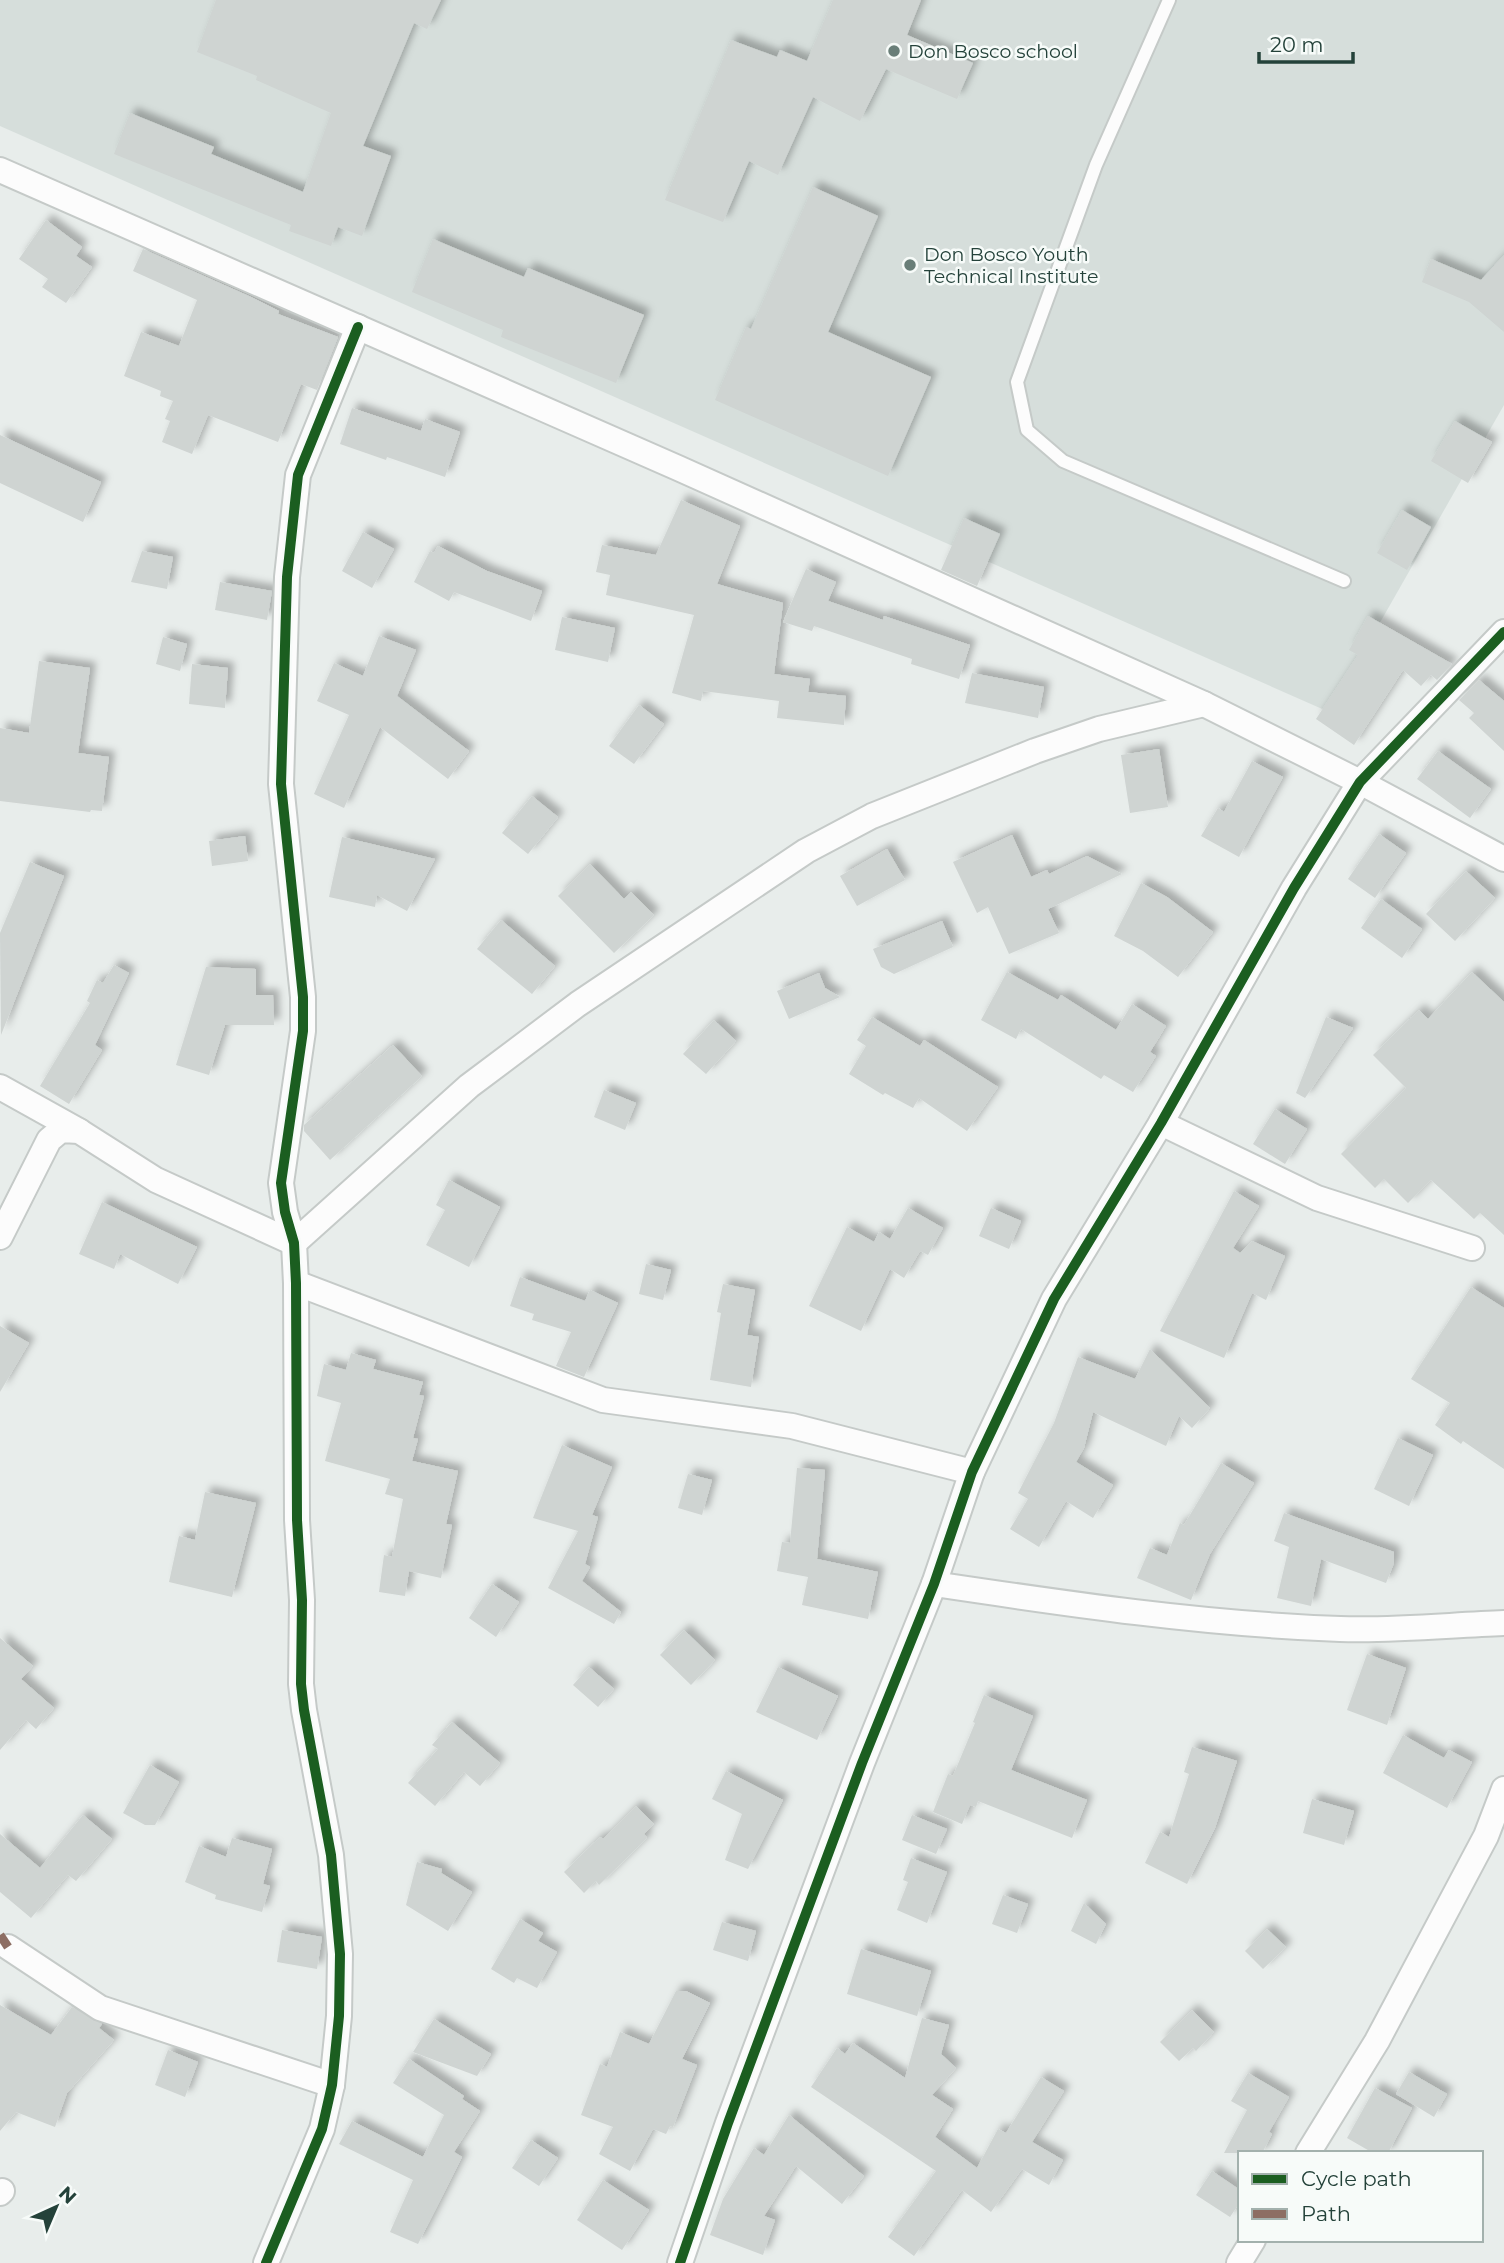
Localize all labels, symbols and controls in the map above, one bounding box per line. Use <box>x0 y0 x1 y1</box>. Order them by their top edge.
scale bar <box>1259 21 1354 65</box>
text: 20 m <box>1270 32 1324 57</box>
place label: Don Bosco school <box>908 40 1078 63</box>
marker: Don Bosco school <box>886 43 902 59</box>
place label: Don Bosco Youth Technical Institute <box>924 243 1099 288</box>
marker: Don Bosco Youth Technical Institute <box>902 257 918 273</box>
legend <box>1238 2151 1483 2242</box>
text: Cycle path <box>1301 2166 1412 2191</box>
north arrow <box>21 2172 91 2242</box>
text: N <box>54 2182 81 2209</box>
text: Path <box>1301 2201 1351 2226</box>

